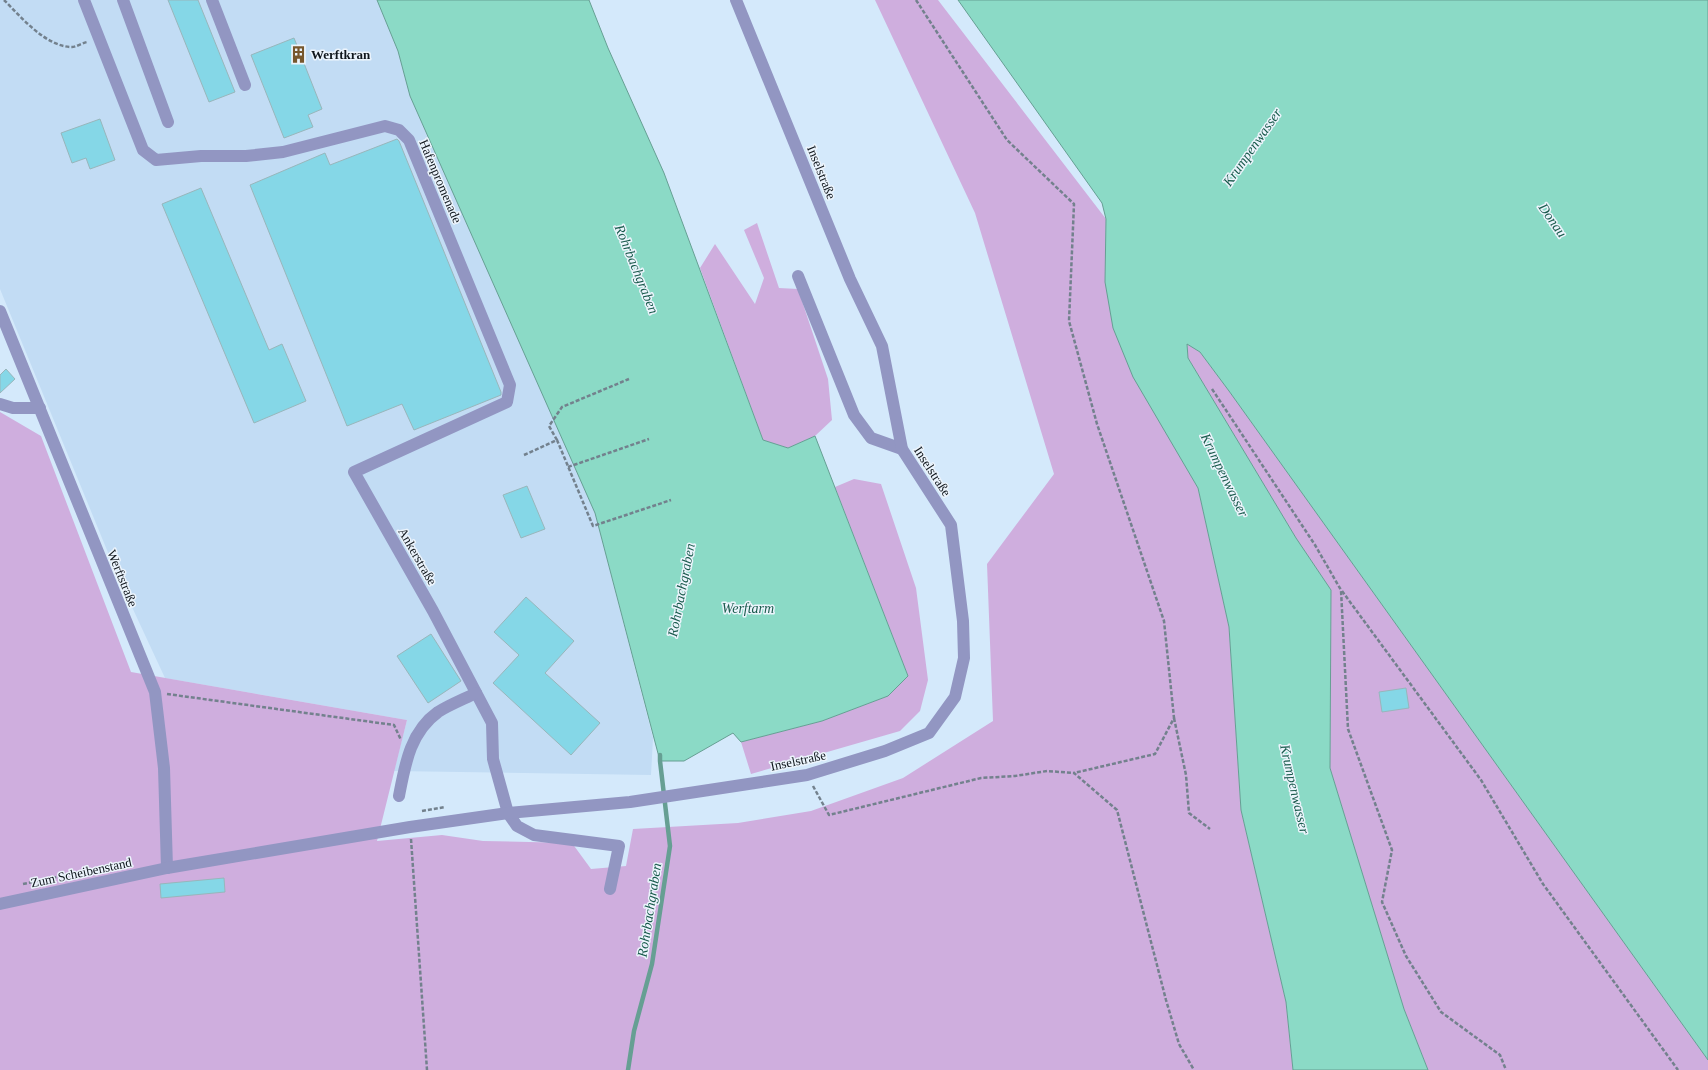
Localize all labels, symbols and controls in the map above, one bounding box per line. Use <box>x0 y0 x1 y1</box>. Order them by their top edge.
building icon: Werftkran <box>288 44 308 64</box>
place label: Werftkran <box>311 47 371 62</box>
water label: Krumpenwasser <box>1220 105 1285 190</box>
street label: Hafenpromenade <box>416 137 465 226</box>
street label: Inselstraße <box>804 143 839 201</box>
water label: Donau <box>1535 200 1570 240</box>
water label: Rohrbachgraben <box>611 221 661 316</box>
water label: Krumpenwasser <box>1197 430 1251 520</box>
street label: Inselstraße <box>911 444 954 499</box>
street label: Ankerstraße <box>395 525 440 588</box>
water label: Rohrbachgraben <box>665 542 698 639</box>
street label: Werftstraße <box>104 547 141 609</box>
water label: Werftarm <box>722 601 774 616</box>
water label: Krumpenwasser <box>1277 742 1312 836</box>
street label: Inselstraße <box>769 747 827 774</box>
street label: Zum Scheibenstand <box>29 854 133 891</box>
water label: Rohrbachgraben <box>635 862 664 959</box>

